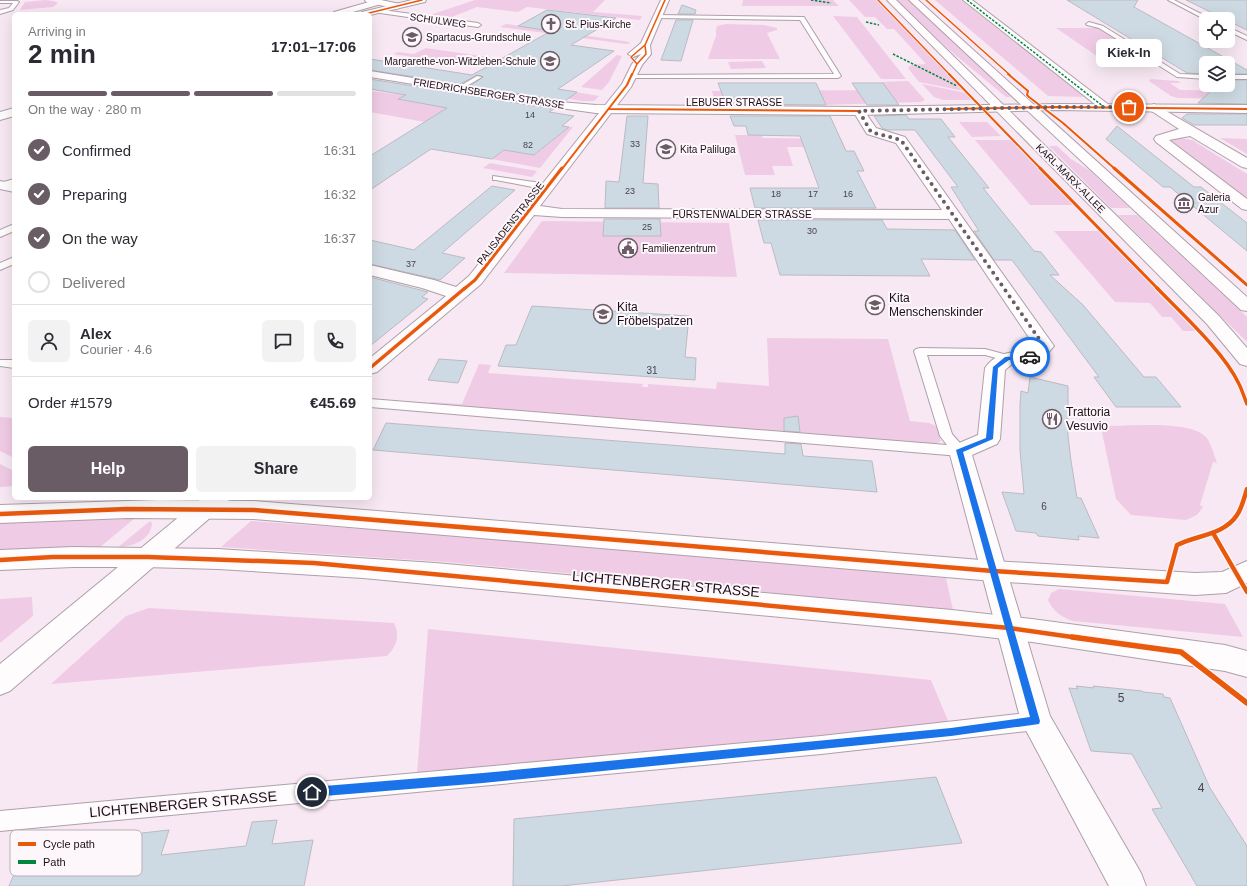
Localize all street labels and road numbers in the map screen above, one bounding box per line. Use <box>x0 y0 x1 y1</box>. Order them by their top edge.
street label: SCHULWEG <box>409 11 467 30</box>
street label: FRIEDRICHSBERGER STRASSE <box>413 76 566 111</box>
street label: LEBUSER STRASSE <box>686 97 782 108</box>
street label: KARL-MARX-ALLEE <box>1034 142 1108 215</box>
street label: PALISADENSTRASSE <box>475 179 546 267</box>
street label: FÜRSTENWALDER STRASSE <box>672 209 812 220</box>
street label: LICHTENBERGER STRASSE <box>572 568 760 600</box>
street label: LICHTENBERGER STRASSE <box>89 788 277 820</box>

